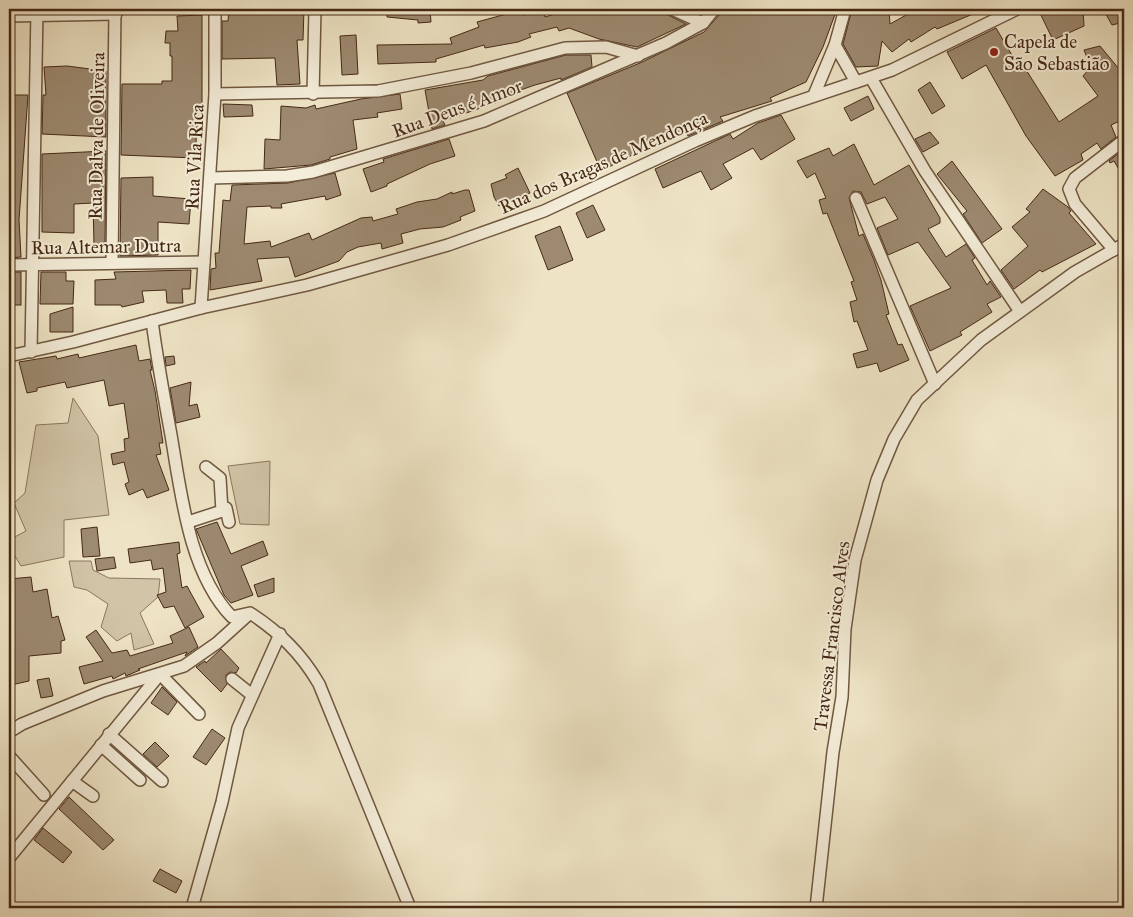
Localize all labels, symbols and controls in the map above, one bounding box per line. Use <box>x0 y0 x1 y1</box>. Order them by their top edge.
place label: Capela de São Sebastião <box>1004 30 1110 75</box>
marker: Capela de São Sebastião <box>988 46 1000 58</box>
street label: Rua Dalva de Oliveira <box>84 51 109 220</box>
street label: Rua Deus é Amor <box>389 74 526 143</box>
street label: Rua Vila Rica <box>180 103 209 210</box>
street label: Rua dos Bragas de Mendonça <box>495 106 712 220</box>
street label: Rua Altemar Dutra <box>31 234 182 259</box>
street label: Travessa Francisco Alves <box>808 540 855 732</box>

